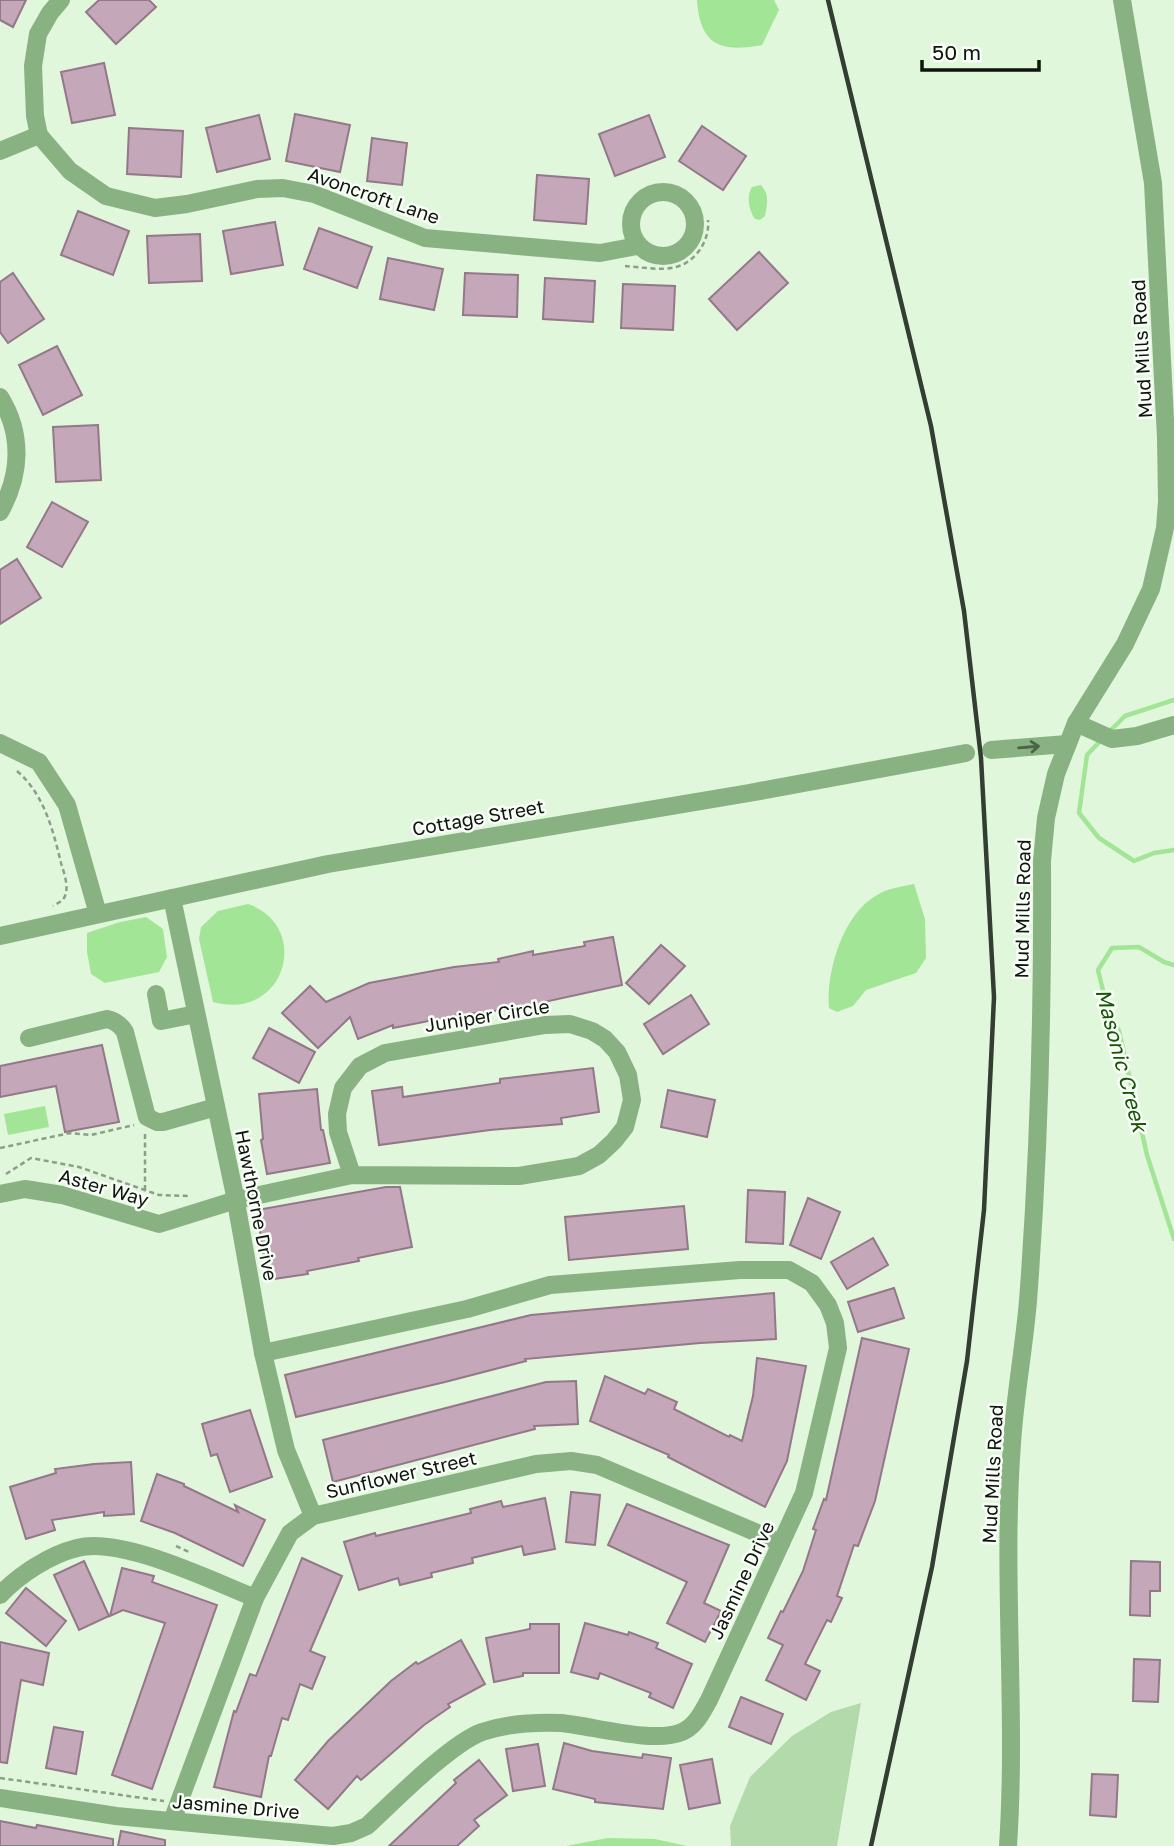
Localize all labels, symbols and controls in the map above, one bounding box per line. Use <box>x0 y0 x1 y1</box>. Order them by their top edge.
scale bar <box>922 28 1039 72</box>
text: 50 m <box>932 39 981 65</box>
street label: Avoncroft Lane <box>305 162 443 228</box>
street label: Mud Mills Road <box>1126 279 1156 419</box>
one-way arrow <box>1017 740 1040 753</box>
street label: Cottage Street <box>410 794 546 840</box>
street label: Mud Mills Road <box>1009 839 1035 979</box>
water label: Masonic Creek <box>1090 985 1154 1137</box>
street label: Juniper Circle <box>423 994 551 1036</box>
street label: Hawthorne Drive <box>231 1128 283 1282</box>
street label: Aster Way <box>57 1163 152 1211</box>
street label: Mud Mills Road <box>977 1404 1007 1544</box>
street label: Sunflower Street <box>323 1445 479 1503</box>
street label: Jasmine Drive <box>704 1517 778 1643</box>
street label: Jasmine Drive <box>171 1789 301 1823</box>

